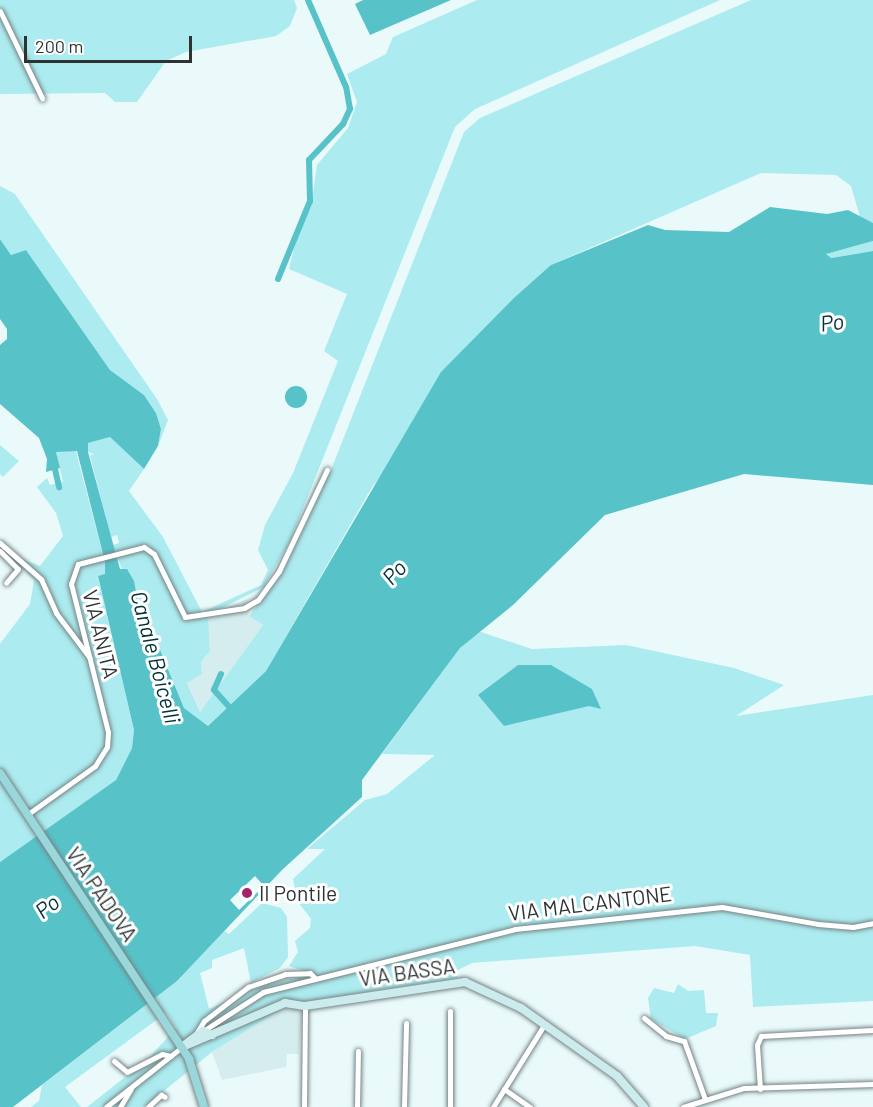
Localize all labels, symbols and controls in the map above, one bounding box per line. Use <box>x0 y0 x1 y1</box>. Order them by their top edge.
scale bar <box>27 24 195 62</box>
text: 200 m <box>35 35 83 57</box>
water label: Po <box>819 307 845 337</box>
water label: Po <box>376 554 412 590</box>
street label: VIA ANITA <box>78 587 124 681</box>
water label: Canale Boicelli <box>126 588 186 726</box>
street label: VIA PADOVA <box>61 842 143 946</box>
place label: Il Pontile <box>259 880 337 906</box>
street label: VIA MALCANTONE <box>507 880 673 926</box>
marker: Il Pontile <box>240 886 254 900</box>
water label: Po <box>29 888 65 924</box>
street label: VIA BASSA <box>357 953 457 991</box>

